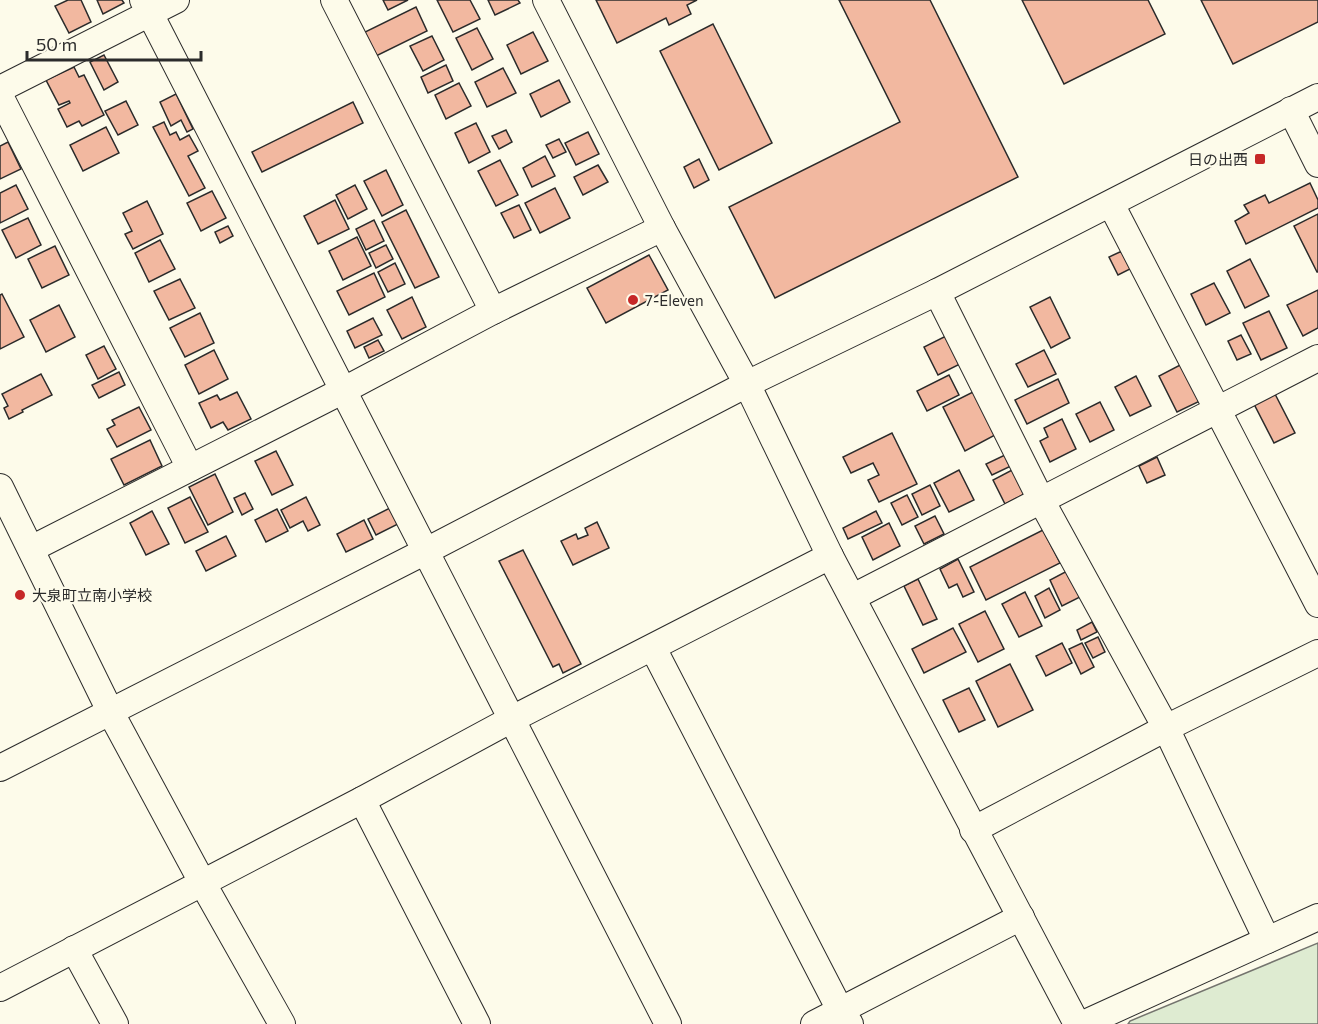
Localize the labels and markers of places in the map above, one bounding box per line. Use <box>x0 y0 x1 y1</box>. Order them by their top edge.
place label: 日の出西 <box>1188 150 1248 168</box>
marker: 日の出西 <box>1253 152 1267 166</box>
place label: 7-Eleven <box>645 291 704 309</box>
marker: 7-Eleven <box>626 293 640 307</box>
place label: 大泉町立南小学校 <box>32 586 152 604</box>
marker: 大泉町立南小学校 <box>13 588 27 602</box>

